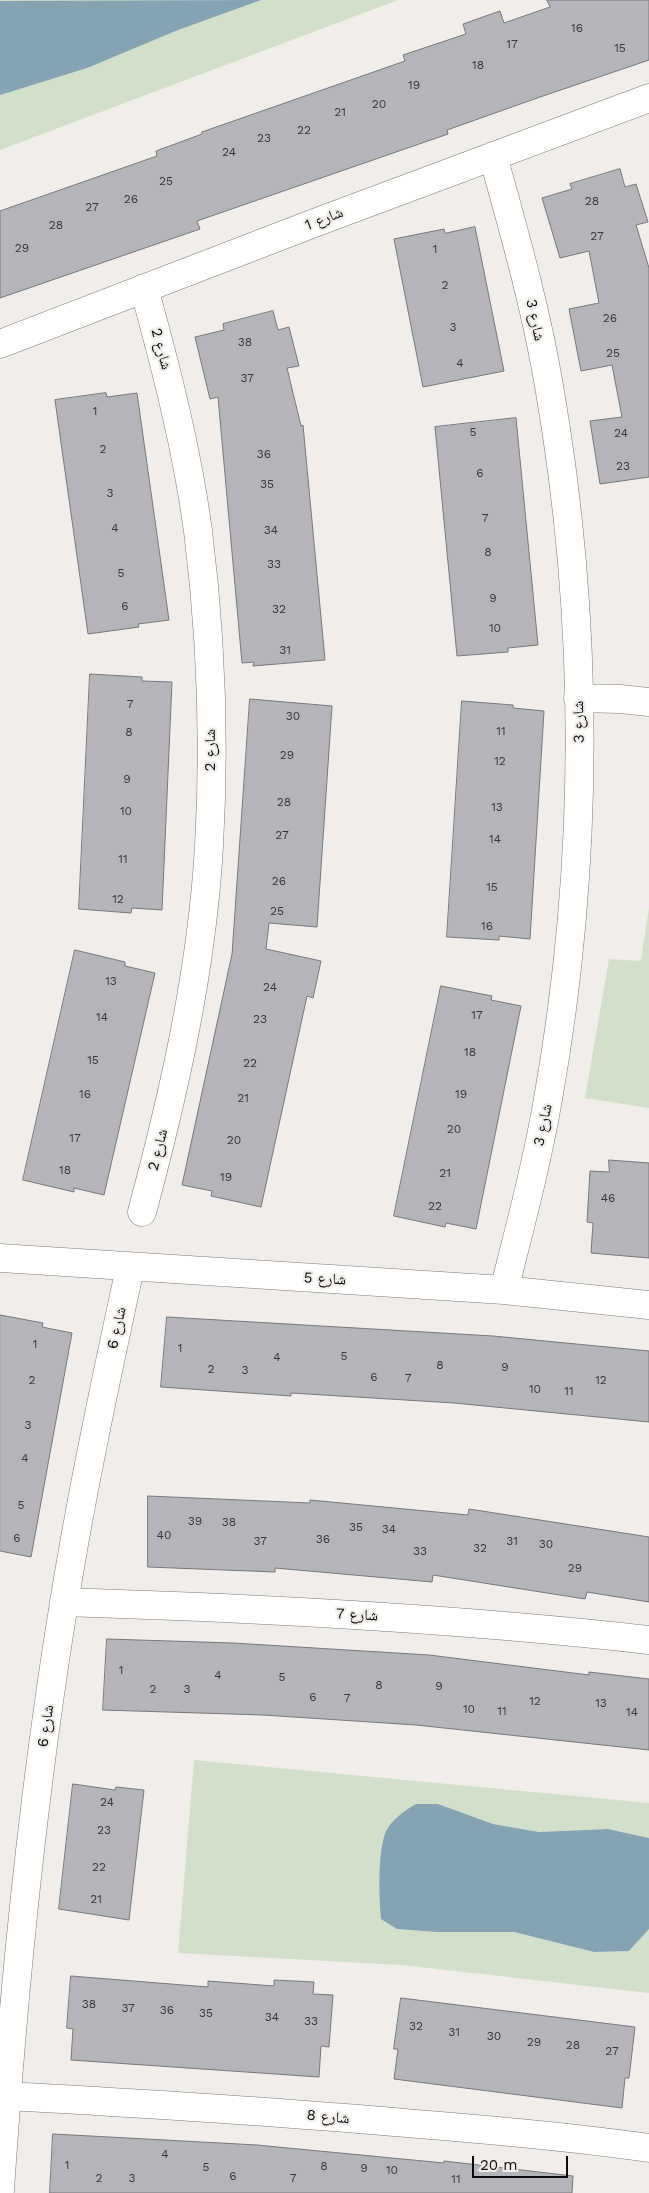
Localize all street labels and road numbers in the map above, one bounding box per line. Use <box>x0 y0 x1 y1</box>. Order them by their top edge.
street label: شارع 1 <box>302 204 346 234</box>
street label: شارع 3 <box>522 297 548 343</box>
street label: شارع 2 <box>147 326 175 372</box>
street label: شارع 3 <box>570 701 588 743</box>
street label: شارع 2 <box>202 729 220 771</box>
street label: شارع 3 <box>530 1102 556 1148</box>
street label: شارع 2 <box>144 1127 172 1173</box>
street label: شارع 5 <box>303 1269 347 1289</box>
street label: شارع 6 <box>104 1305 130 1351</box>
street label: شارع 7 <box>336 1605 378 1625</box>
street label: شارع 6 <box>34 1704 58 1748</box>
street label: شارع 8 <box>306 2106 350 2128</box>

